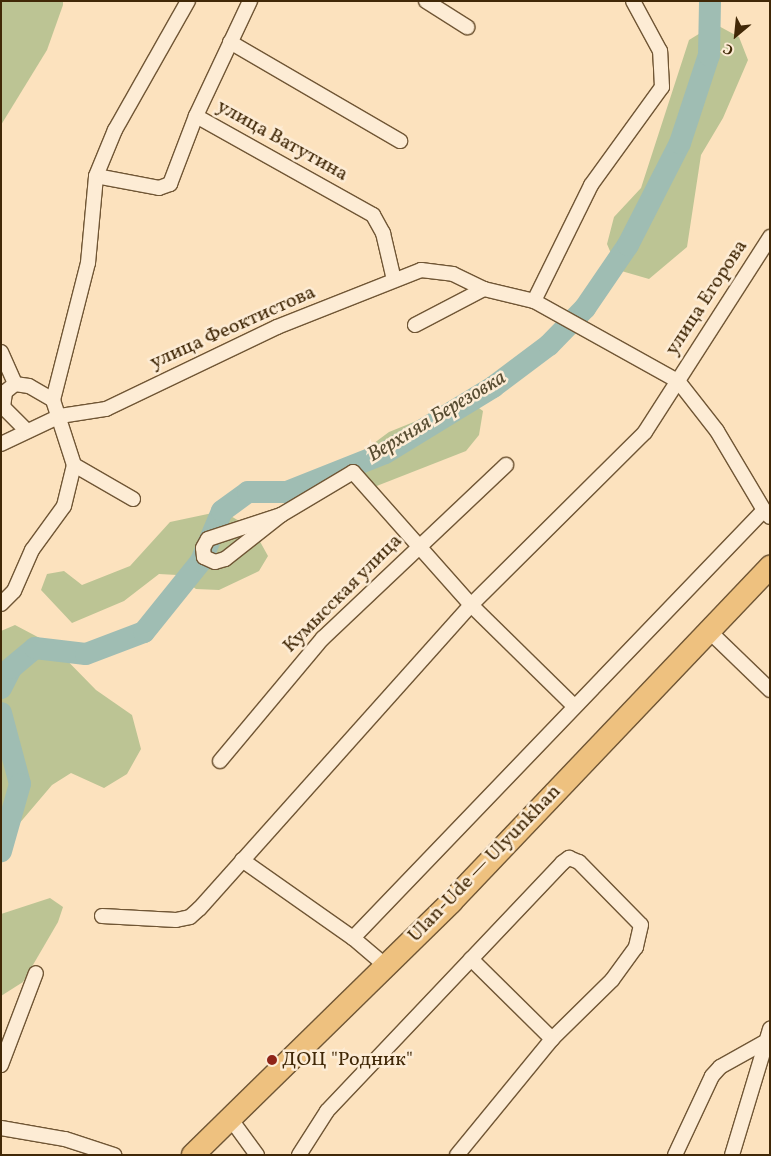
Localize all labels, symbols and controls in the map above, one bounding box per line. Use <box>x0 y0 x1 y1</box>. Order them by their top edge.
north arrow <box>711 10 761 60</box>
text: С <box>720 38 737 59</box>
street label: улица Ватутина <box>212 95 352 187</box>
street label: улица Егорова <box>661 236 753 360</box>
street label: улица Феоктистова <box>147 281 319 375</box>
water label: Верхняя Березовка <box>363 366 511 468</box>
street label: Кумысская улица <box>278 529 408 659</box>
street label: Ulan-Ude — Ulyunkhan <box>403 780 567 948</box>
place label: ДОЦ "Родник" <box>282 1048 413 1072</box>
marker: ДОЦ "Родник" <box>266 1054 278 1066</box>

